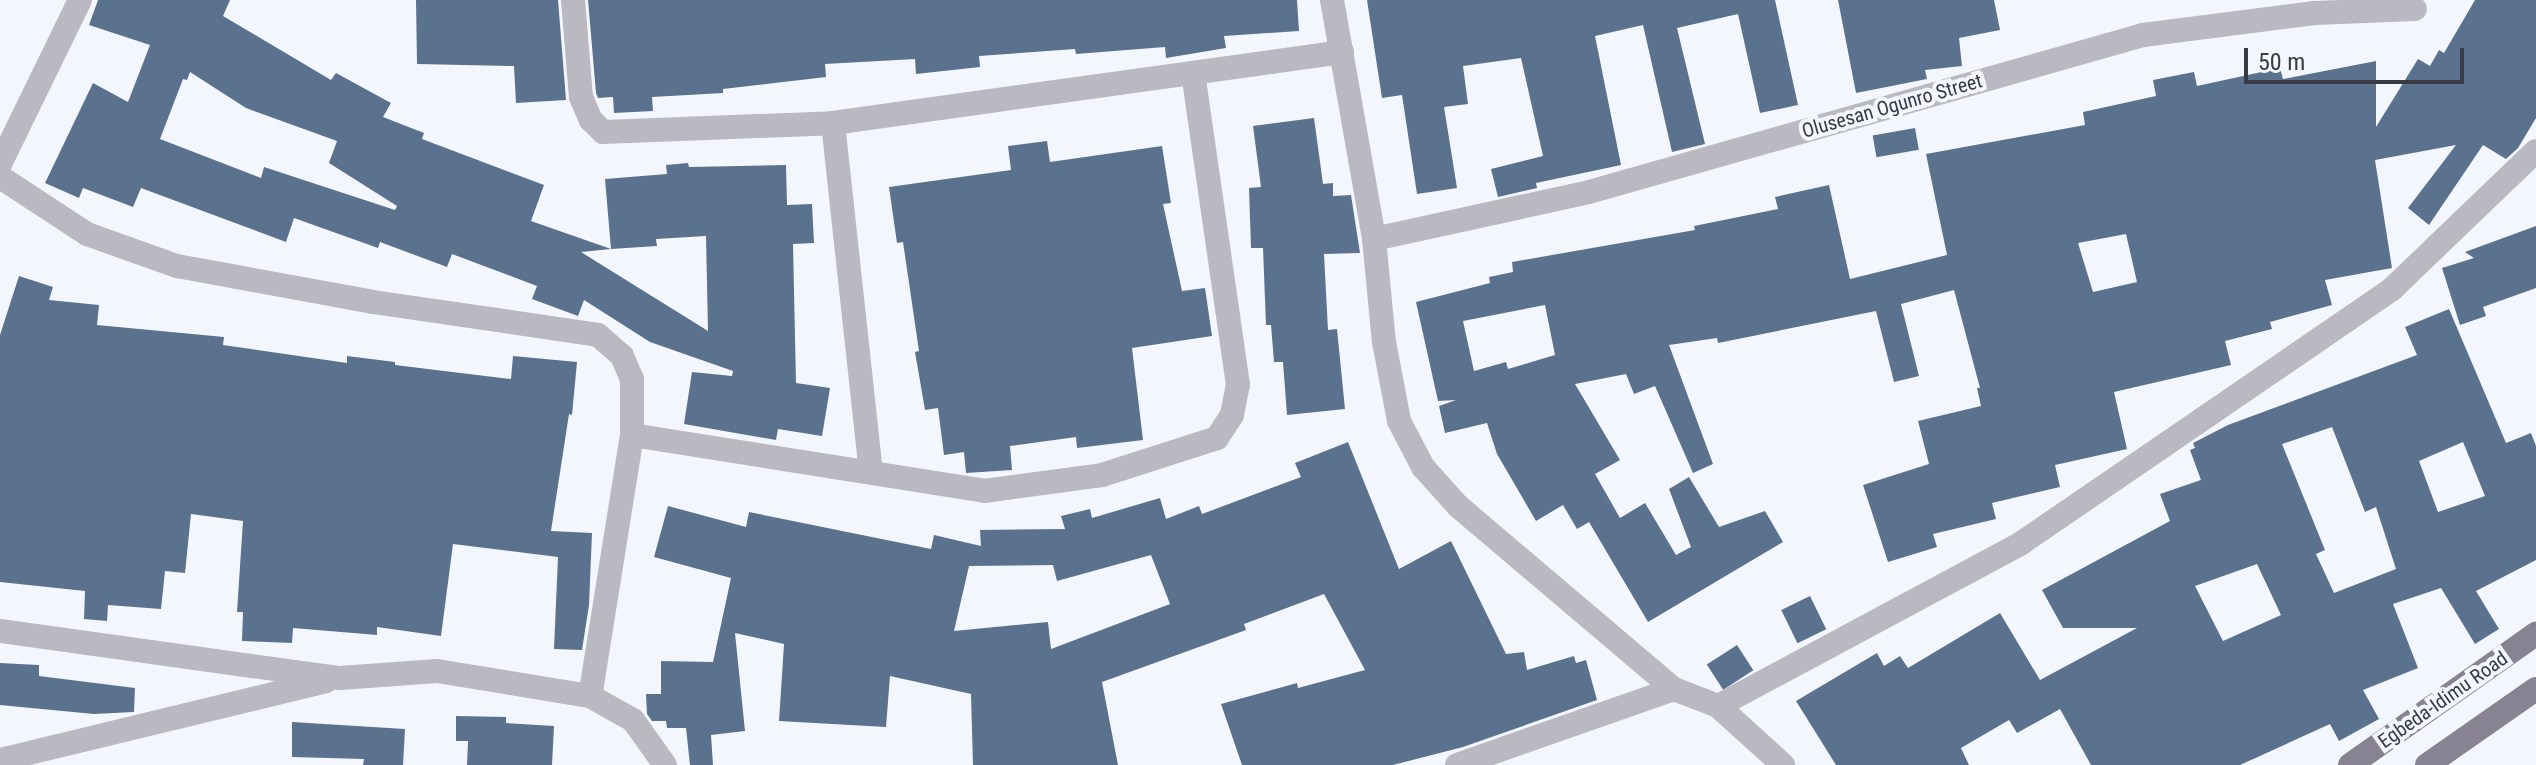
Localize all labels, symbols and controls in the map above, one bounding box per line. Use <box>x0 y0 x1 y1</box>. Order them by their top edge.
scale bar <box>2248 32 2468 82</box>
text: 50 m <box>2258 48 2305 76</box>
street label: Olusesan Ogunro Street <box>1799 69 1985 143</box>
street label: Egbeda-Idimu Road <box>2374 646 2512 754</box>

